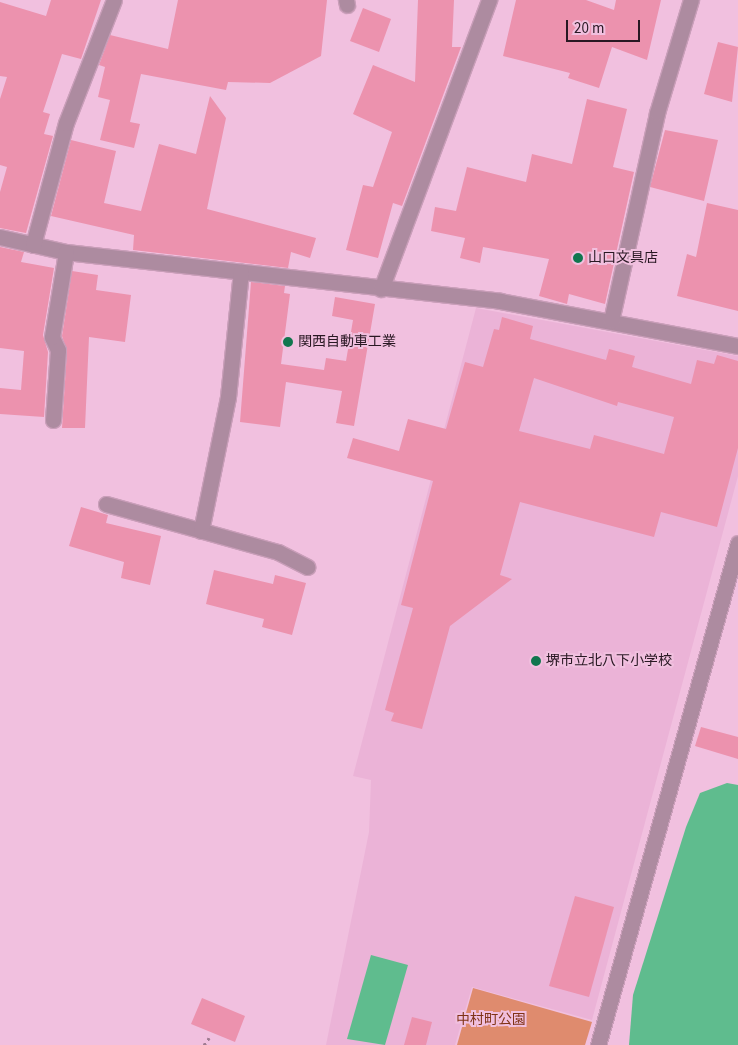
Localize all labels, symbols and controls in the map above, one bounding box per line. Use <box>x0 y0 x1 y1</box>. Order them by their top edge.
scale bar <box>568 10 642 42</box>
text: 20 m <box>574 18 604 39</box>
place label: 山口文具店 <box>588 250 658 266</box>
marker: 山口文具店 <box>572 252 584 264</box>
place label: 関西自動車工業 <box>298 334 396 350</box>
marker: 関西自動車工業 <box>282 336 294 348</box>
place label: 堺市立北八下小学校 <box>546 653 672 669</box>
marker: 堺市立北八下小学校 <box>530 655 542 667</box>
park label: 中村町公園 <box>456 1012 526 1028</box>

